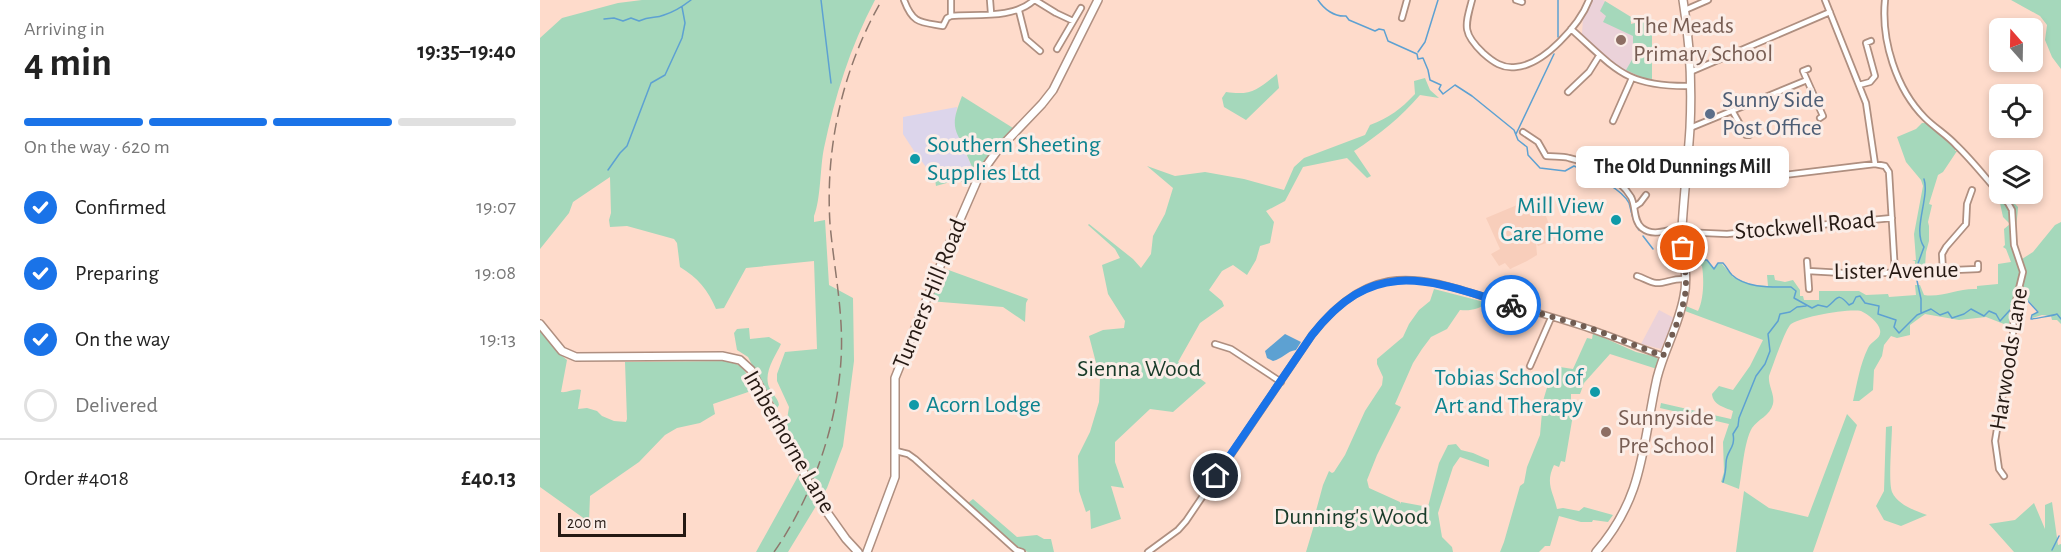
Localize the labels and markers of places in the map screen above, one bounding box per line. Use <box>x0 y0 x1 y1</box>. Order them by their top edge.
place label: The Meads Primary School <box>1633 14 1773 66</box>
marker: The Meads Primary School <box>1614 33 1628 47</box>
place label: Sunny Side Post Office <box>1722 88 1824 140</box>
marker: Sunny Side Post Office <box>1703 107 1717 121</box>
place label: Southern Sheeting Supplies Ltd <box>927 133 1101 185</box>
callout: The Old Dunnings Mill <box>1576 146 1790 188</box>
marker: Southern Sheeting Supplies Ltd <box>908 152 922 166</box>
place label: Mill View Care Home <box>1500 194 1604 246</box>
marker: Mill View Care Home <box>1609 213 1623 227</box>
pin <box>1657 222 1708 273</box>
place label: Tobias School of Art and Therapy <box>1434 366 1585 418</box>
marker: Tobias School of Art and Therapy <box>1588 385 1602 399</box>
place label: Acorn Lodge <box>926 393 1041 417</box>
marker: Acorn Lodge <box>907 398 921 412</box>
place label: Sunnyside Pre School <box>1618 406 1715 458</box>
marker: Sunnyside Pre School <box>1599 425 1613 439</box>
pin <box>1190 450 1241 501</box>

